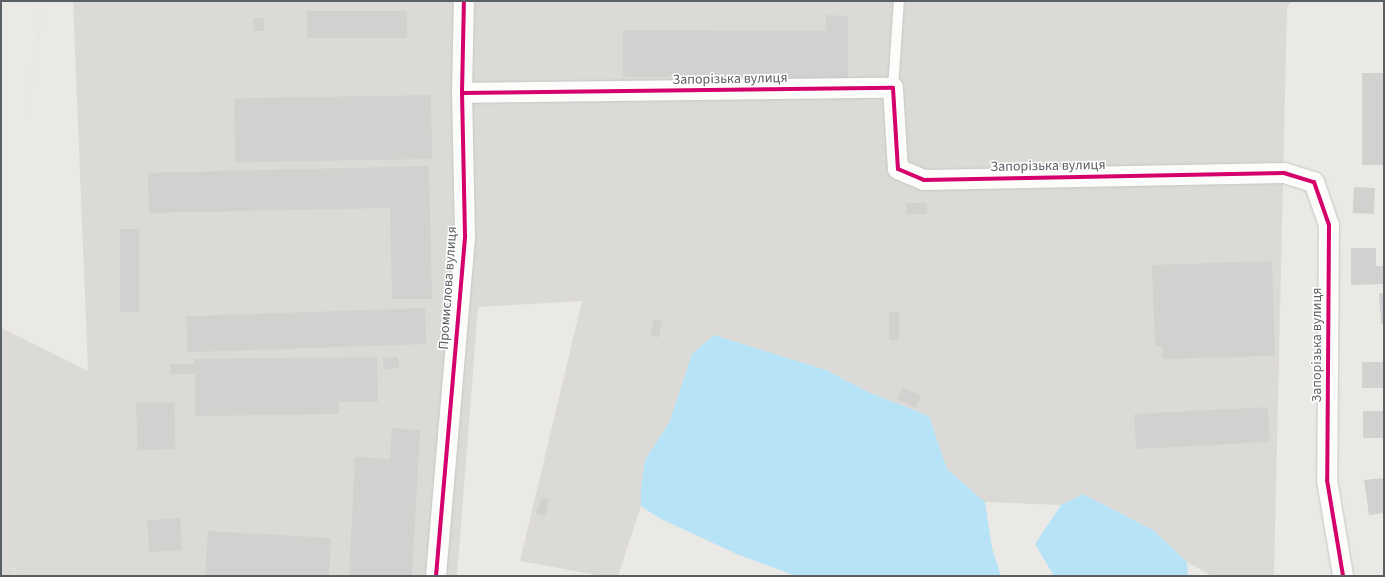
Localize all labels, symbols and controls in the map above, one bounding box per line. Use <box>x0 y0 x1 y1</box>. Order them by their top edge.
street label: Запорізька вулиця <box>672 70 788 88</box>
street label: Запорізька вулиця <box>990 157 1106 175</box>
street label: Промислова вулиця <box>435 226 461 350</box>
street label: Запорізька вулиця <box>1309 287 1325 403</box>

